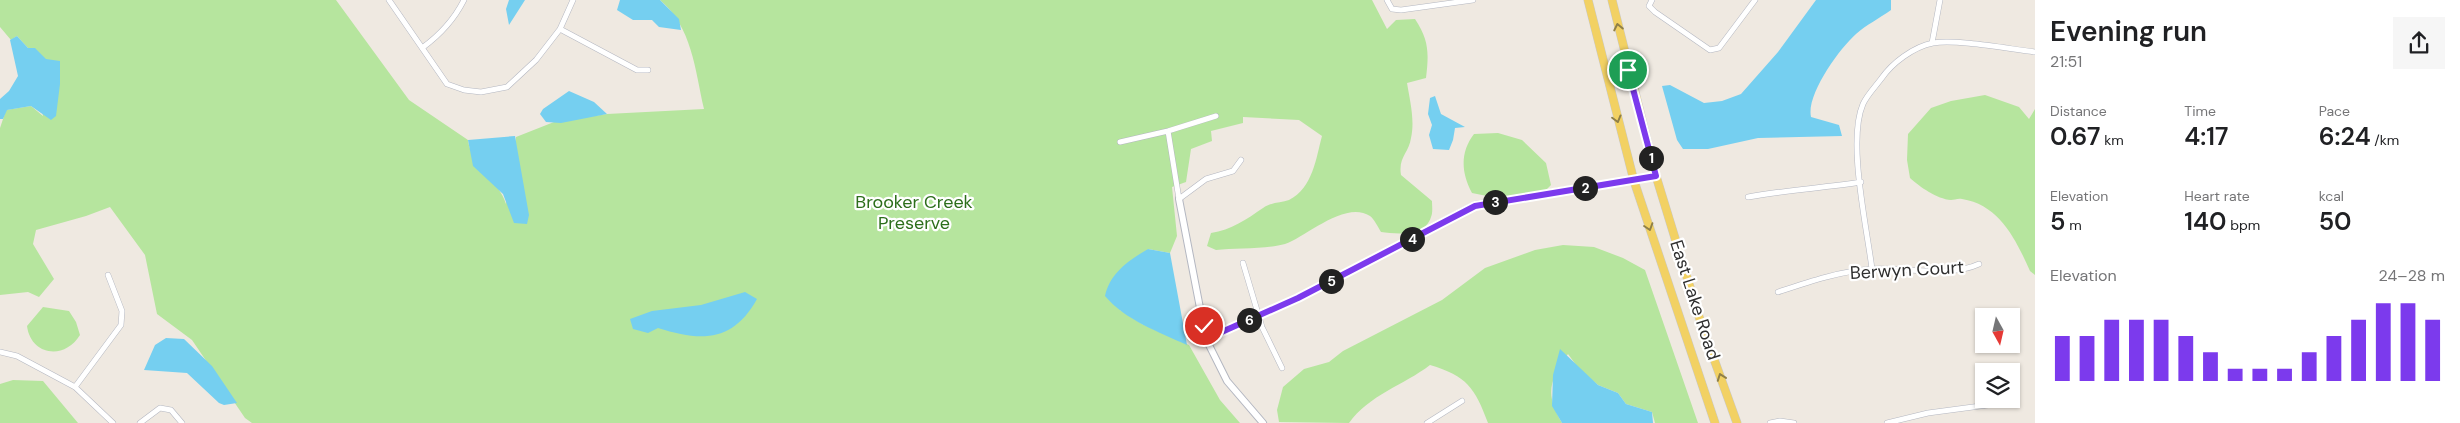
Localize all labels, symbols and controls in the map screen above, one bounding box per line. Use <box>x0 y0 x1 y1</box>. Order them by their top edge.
text: Evening run <box>2050 13 2207 50</box>
button: share <box>2393 17 2445 69</box>
one-way arrow <box>1613 23 1624 31</box>
pin <box>1607 49 1649 91</box>
text: 21:51 <box>2050 51 2082 72</box>
icon: arrive <box>1614 56 1642 84</box>
text: Distance <box>2050 102 2107 120</box>
text: Time <box>2184 102 2216 120</box>
text: Pace <box>2319 102 2350 120</box>
one-way arrow <box>1611 115 1622 124</box>
text: 0.67 <box>2050 120 2100 153</box>
text: 4:17 <box>2184 120 2228 153</box>
text: 6:24 <box>2319 120 2371 153</box>
text: km <box>2100 131 2124 149</box>
text: /km <box>2371 131 2399 149</box>
pin: 1 <box>1638 146 1664 170</box>
text: 1 <box>1649 149 1654 167</box>
pin: 2 <box>1572 176 1598 200</box>
text: 2 <box>1581 179 1590 197</box>
text: Elevation <box>2050 187 2108 205</box>
text: Heart rate <box>2184 187 2250 205</box>
text: kcal <box>2319 187 2344 205</box>
park label: Brooker Creek Preserve <box>855 190 973 235</box>
pin: 3 <box>1482 190 1508 214</box>
text: 3 <box>1491 193 1500 211</box>
text: 5 <box>2050 205 2065 238</box>
text: 140 <box>2184 205 2226 238</box>
text: 50 <box>2319 205 2352 238</box>
text: m <box>2065 216 2082 234</box>
text: bpm <box>2226 216 2260 234</box>
one-way arrow <box>1643 222 1653 231</box>
pin: 4 <box>1400 226 1424 252</box>
text: 4 <box>1408 230 1417 248</box>
street label: East Lake Road <box>1664 237 1726 363</box>
street label: Berwyn Court <box>1849 255 1965 285</box>
text: Elevation <box>2050 265 2117 286</box>
text: 24–28 m <box>2378 265 2445 286</box>
pin: 5 <box>1318 268 1344 294</box>
text: 5 <box>1327 272 1336 290</box>
pin <box>1183 305 1225 347</box>
pin: 6 <box>1236 308 1262 332</box>
north arrow <box>1975 308 2020 352</box>
map controls <box>1975 308 2020 408</box>
text: 6 <box>1245 311 1254 329</box>
icon: check <box>1190 312 1218 340</box>
button: layers <box>1975 363 2020 408</box>
one-way arrow <box>1717 373 1727 382</box>

